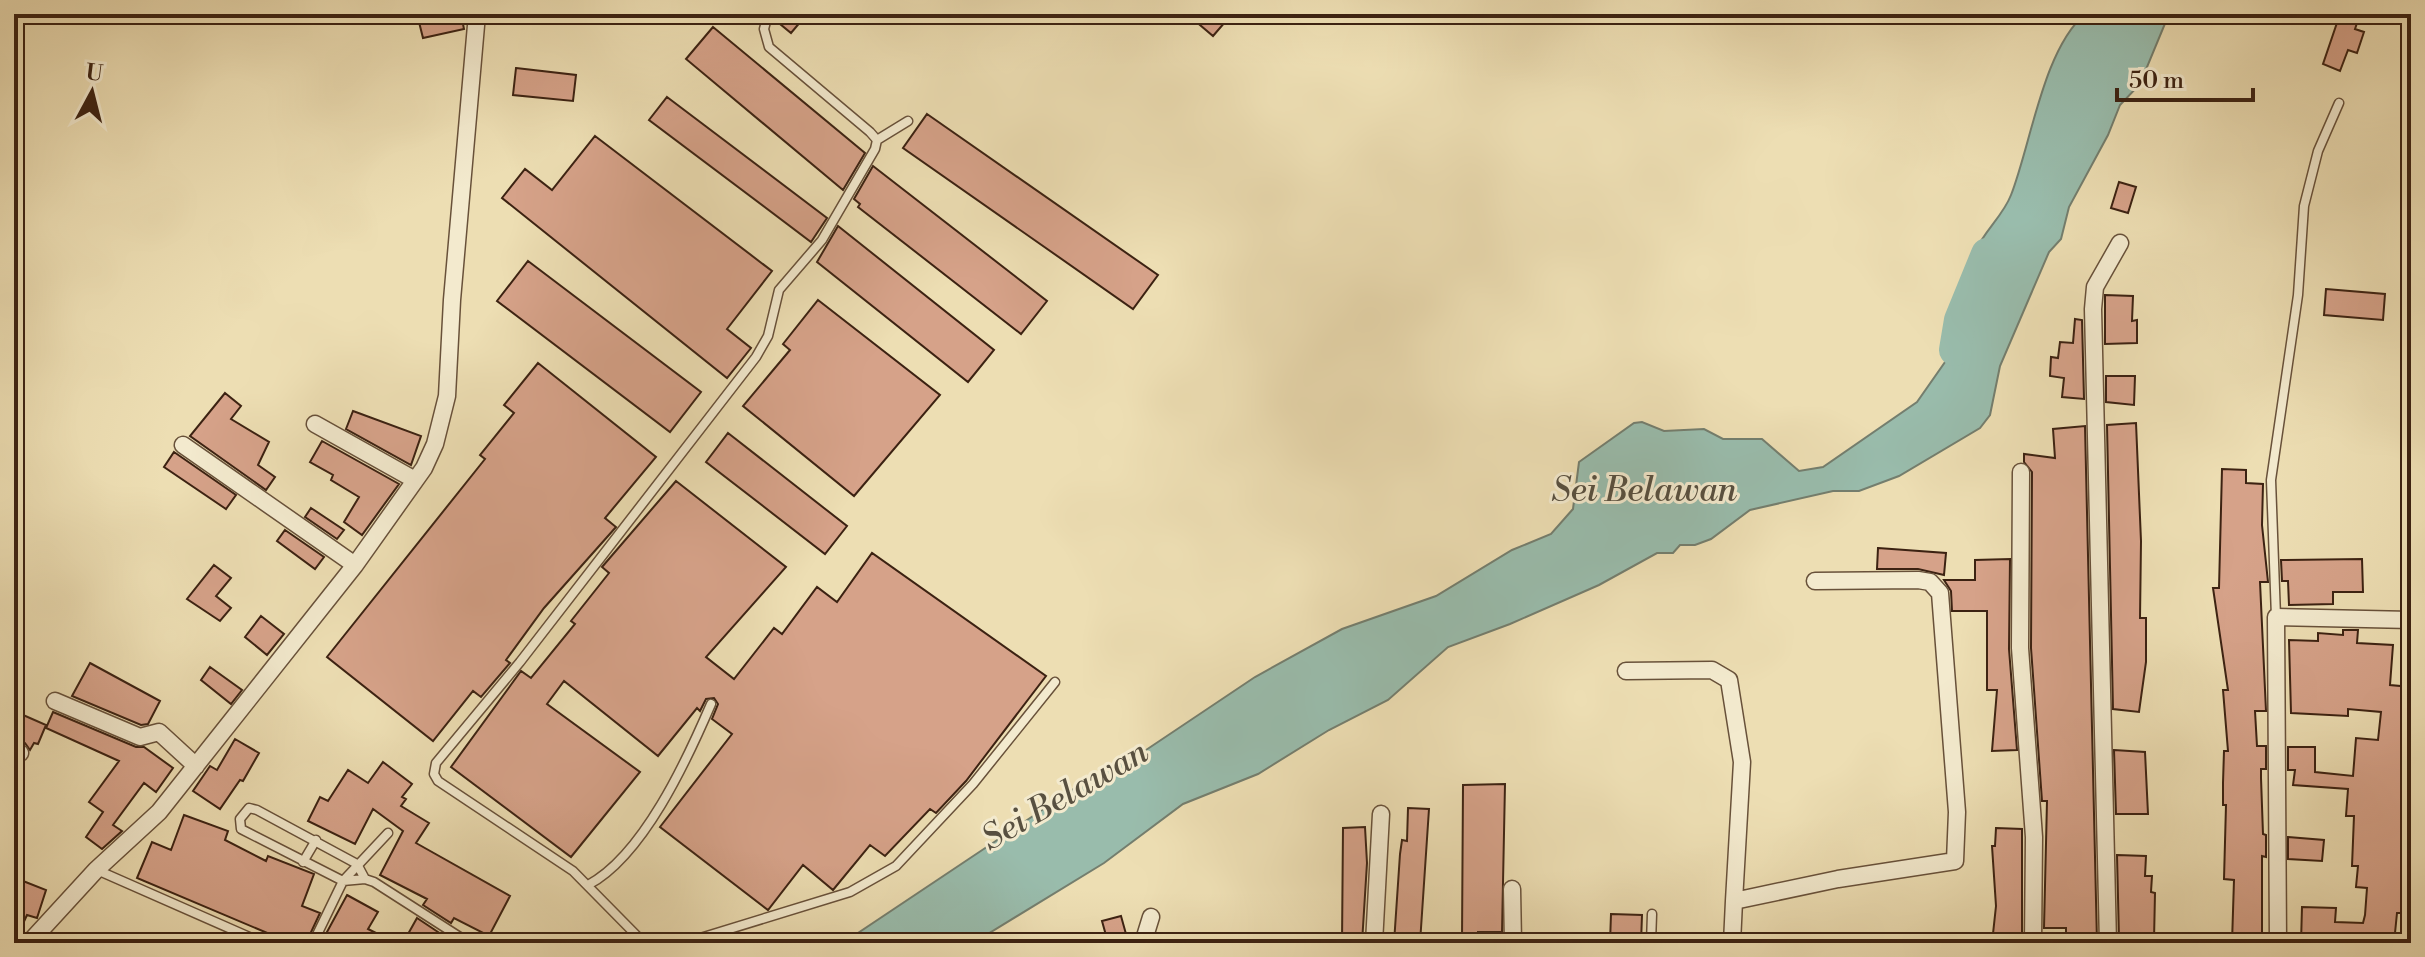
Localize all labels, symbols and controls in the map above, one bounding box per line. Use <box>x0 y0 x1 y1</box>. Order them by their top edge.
north arrow <box>52 52 132 132</box>
scale bar <box>2117 52 2253 102</box>
text: U <box>84 59 104 88</box>
text: 50 m <box>2129 66 2184 96</box>
water label: Sei Belawan <box>1551 470 1738 512</box>
water label: Sei Belawan <box>974 731 1157 861</box>

